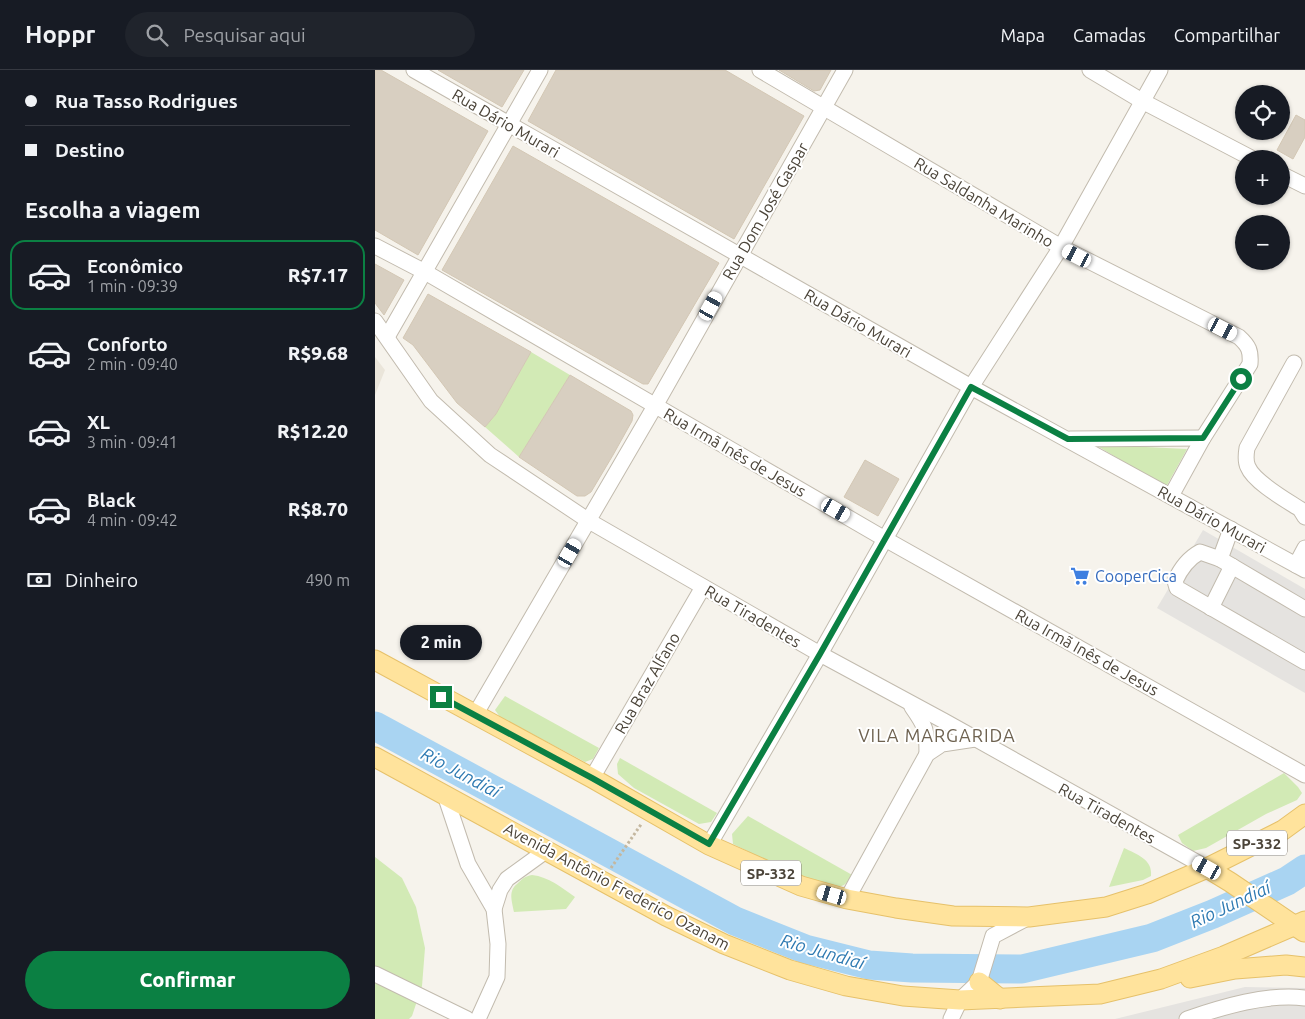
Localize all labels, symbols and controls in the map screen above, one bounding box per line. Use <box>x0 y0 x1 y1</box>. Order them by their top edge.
search box <box>125 12 475 57</box>
text: Hoppr <box>25 21 95 48</box>
icon: search <box>143 21 171 49</box>
text: Pesquisar aqui <box>183 24 306 46</box>
text: Mapa <box>1000 25 1045 45</box>
text: Camadas <box>1073 25 1146 45</box>
text: Compartilhar <box>1174 25 1280 45</box>
street label: Rua Dário Murari <box>449 85 563 161</box>
map controls <box>1235 85 1290 270</box>
button: locate <box>1235 85 1290 140</box>
text: Rua Tasso Rodrigues <box>55 90 238 112</box>
text: Destino <box>55 139 125 161</box>
street label: Rua Dom José Gaspar <box>718 139 812 283</box>
button: + <box>1235 150 1290 205</box>
street label: Rua Saldanha Marinho <box>911 153 1057 251</box>
text: Escolha a viagem <box>25 197 200 222</box>
button: − <box>1235 215 1290 270</box>
car <box>1060 243 1093 269</box>
icon: car <box>27 253 72 298</box>
text: Econômico <box>87 255 183 277</box>
text: R$7.17 <box>288 264 348 286</box>
text: 1 min · 09:39 <box>87 277 178 295</box>
street label: Rua Dário Murari <box>801 285 915 361</box>
car <box>697 289 724 323</box>
car <box>1206 316 1239 342</box>
icon: car <box>27 331 72 376</box>
text: Conforto <box>87 333 168 355</box>
text: R$9.68 <box>288 342 348 364</box>
text: 2 min · 09:40 <box>87 355 178 373</box>
route start <box>1230 368 1252 390</box>
street label: Rua Irmã Inês de Jesus <box>661 404 809 500</box>
icon: car <box>27 409 72 454</box>
text: XL <box>87 411 110 433</box>
text: R$12.20 <box>277 420 348 442</box>
text: 3 min · 09:41 <box>87 433 178 451</box>
street label: Rua Dário Murari <box>1155 482 1269 556</box>
icon: car <box>27 487 72 532</box>
text: Black <box>87 489 136 511</box>
car <box>819 496 852 524</box>
text: R$8.70 <box>288 498 348 520</box>
text: 4 min · 09:42 <box>87 511 178 529</box>
car <box>556 536 583 570</box>
supermarket icon: CooperCica <box>1069 565 1091 587</box>
icon: cash <box>25 566 53 594</box>
place label: CooperCica <box>1095 567 1177 585</box>
text: Dinheiro <box>65 569 138 591</box>
text: 490 m <box>305 571 350 589</box>
street label: Rua Tiradentes <box>702 581 804 651</box>
street label: Rua Irmã Inês de Jesus <box>1012 605 1162 699</box>
callout: 2 min <box>400 624 482 660</box>
street label: Rua Braz Alfano <box>611 629 683 737</box>
text: 2 min <box>421 633 461 651</box>
route end <box>430 686 452 708</box>
district label: VILA MARGARIDA <box>858 725 1016 745</box>
water label: Rio Jundiaí <box>418 743 506 802</box>
street label: Rua Tiradentes <box>1056 779 1159 847</box>
street label: Avenida Antônio Frederico Ozanam <box>501 819 733 953</box>
road number: SP-332 <box>1227 830 1287 856</box>
car <box>1190 854 1223 882</box>
road number: SP-332 <box>741 860 801 886</box>
water label: Rio Jundiaí <box>1187 876 1276 931</box>
car <box>815 884 848 906</box>
water label: Rio Jundiaí <box>779 929 870 973</box>
button: Confirmar <box>25 951 350 1009</box>

